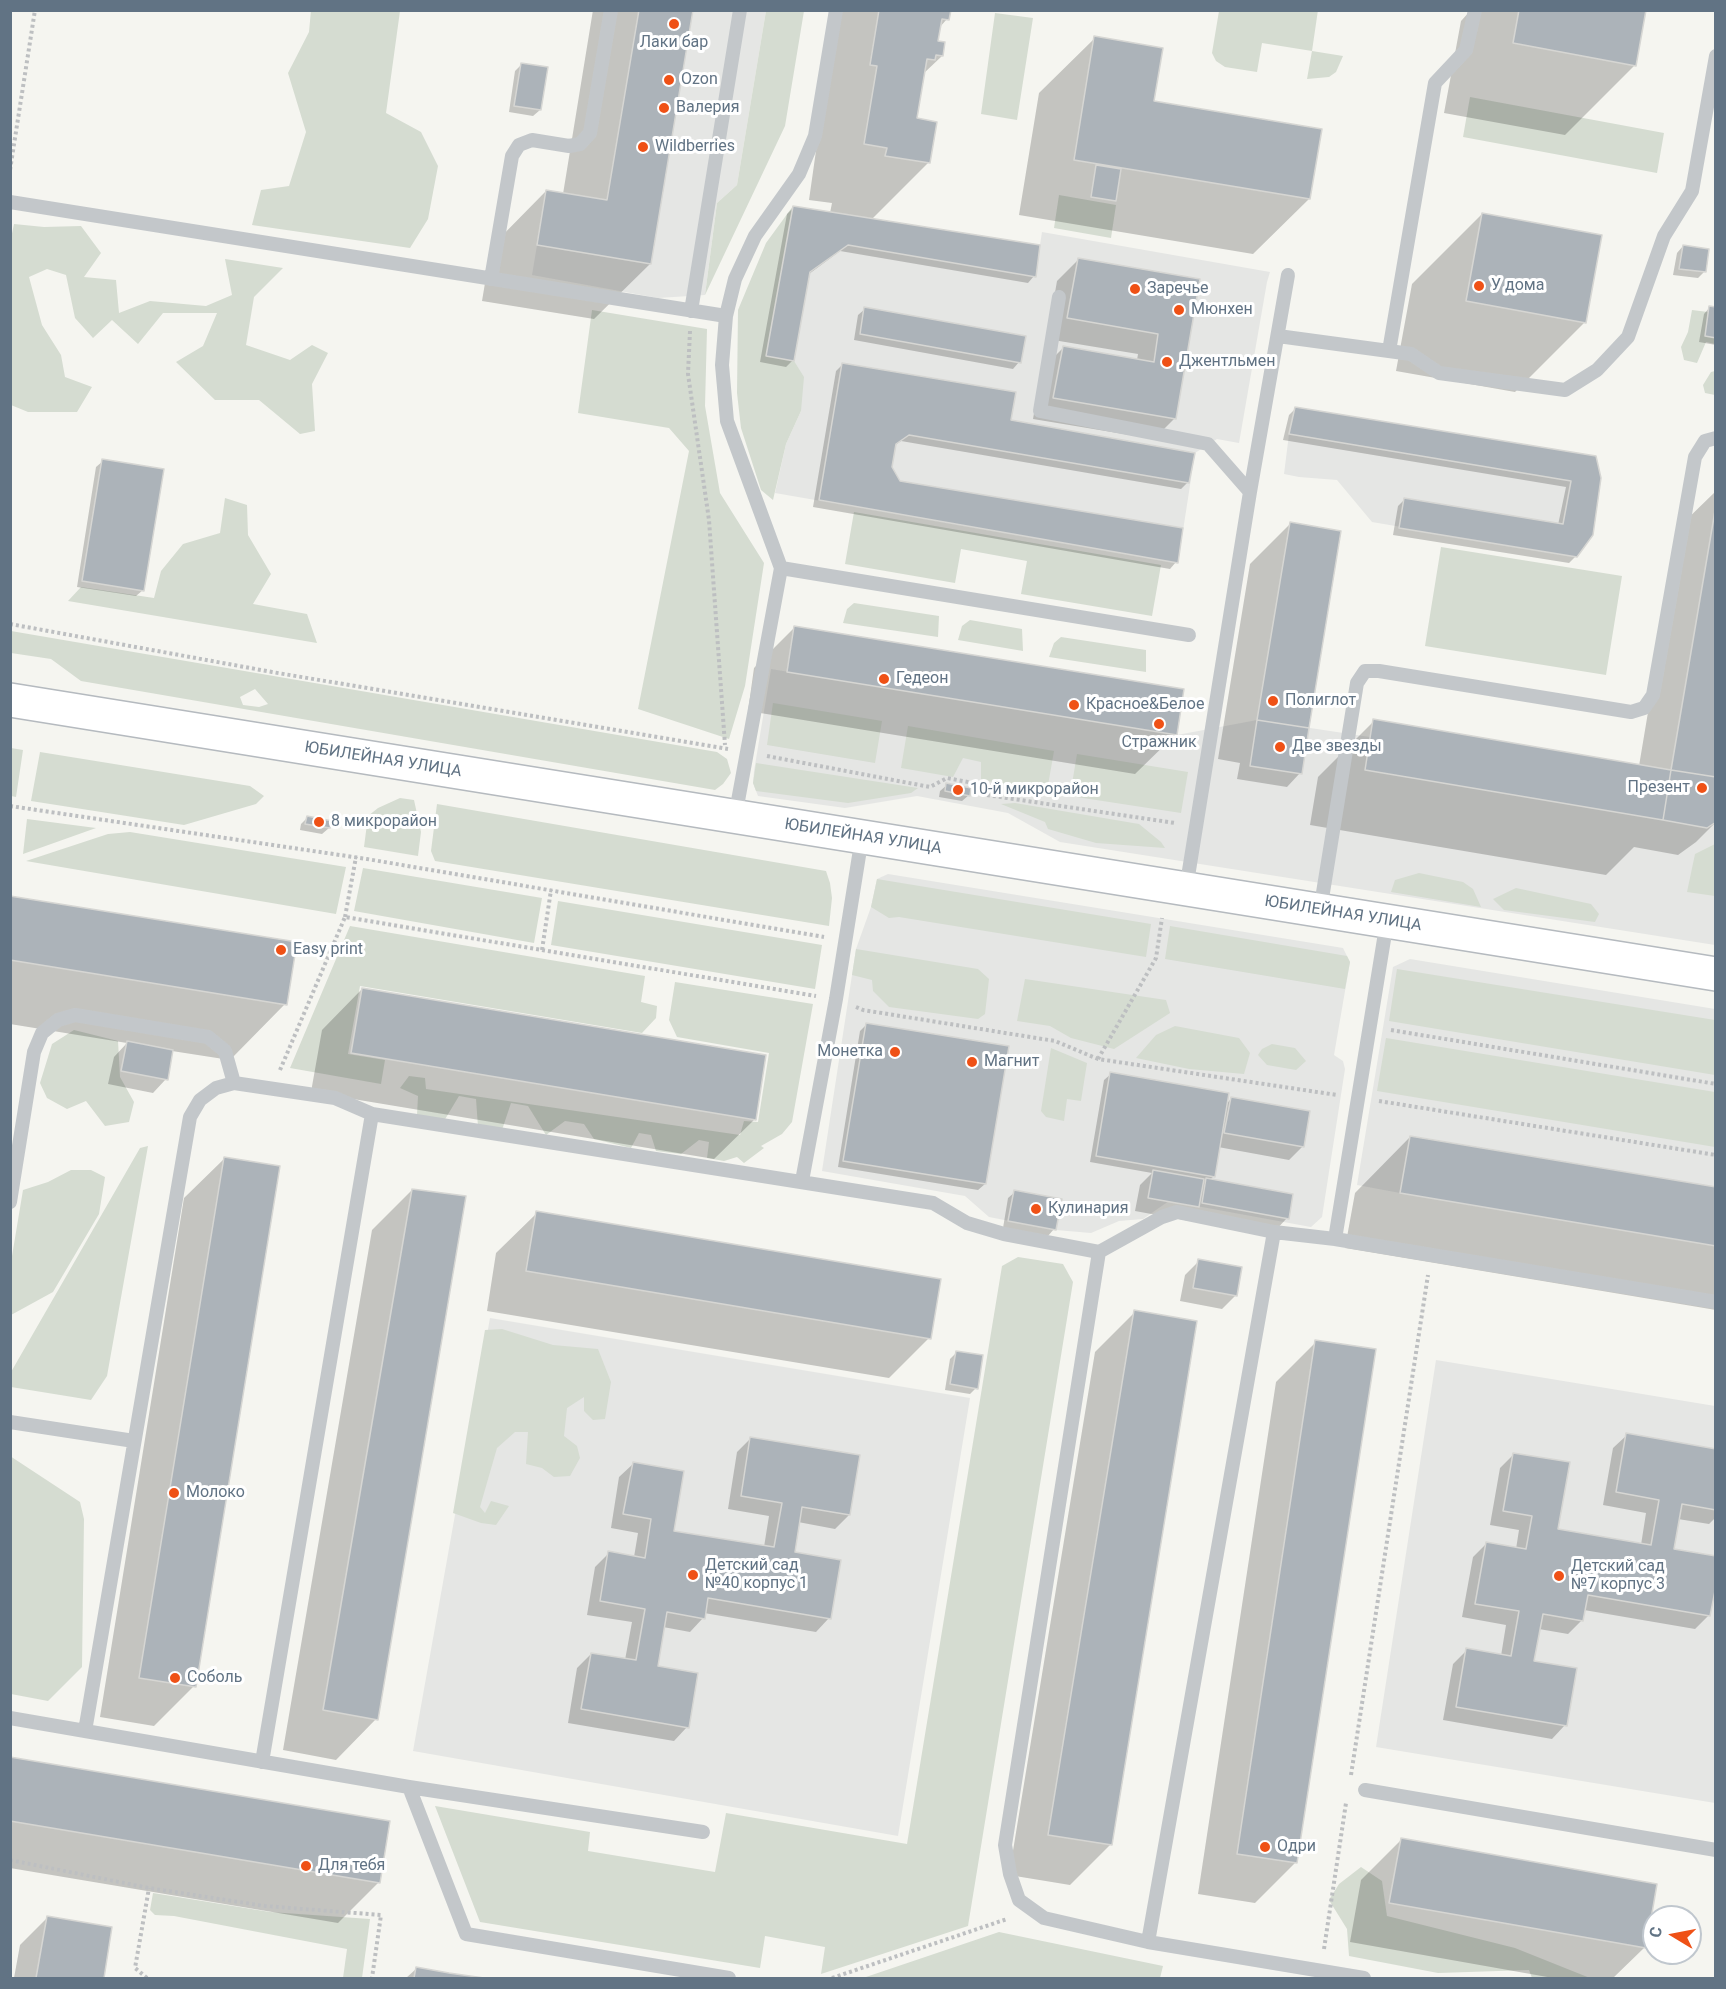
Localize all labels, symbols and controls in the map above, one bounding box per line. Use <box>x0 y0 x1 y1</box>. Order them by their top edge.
marker: Лаки бар <box>667 17 681 31</box>
place label: Лаки бар <box>640 33 708 53</box>
place label: Ozon <box>681 70 718 90</box>
marker: Ozon <box>662 73 676 87</box>
place label: Валерия <box>676 98 739 118</box>
marker: Валерия <box>657 101 671 115</box>
place label: Wildberries <box>655 137 735 157</box>
marker: Wildberries <box>636 140 650 154</box>
place label: У дома <box>1491 276 1544 296</box>
place label: Заречье <box>1147 279 1209 299</box>
marker: У дома <box>1472 279 1486 293</box>
marker: Заречье <box>1128 282 1142 296</box>
place label: Мюнхен <box>1191 300 1253 320</box>
marker: Мюнхен <box>1172 303 1186 317</box>
place label: Джентльмен <box>1179 352 1275 372</box>
marker: Джентльмен <box>1160 355 1174 369</box>
place label: Гедеон <box>896 669 948 689</box>
marker: Гедеон <box>877 672 891 686</box>
place label: Полиглот <box>1285 691 1356 711</box>
marker: Полиглот <box>1266 694 1280 708</box>
place label: Красное&Белое <box>1086 695 1204 715</box>
marker: Красное&Белое <box>1067 698 1081 712</box>
marker: Стражник <box>1152 717 1166 731</box>
place label: Стражник <box>1121 733 1197 753</box>
place label: Две звезды <box>1292 737 1382 757</box>
street label: ЮБИЛЕЙНАЯ УЛИЦА <box>303 738 463 782</box>
marker: Две звезды <box>1273 740 1287 754</box>
place label: Презент <box>1628 778 1690 798</box>
place label: 10-й микрорайон <box>970 780 1099 800</box>
marker: Презент <box>1695 781 1709 795</box>
marker: 10-й микрорайон <box>951 783 965 797</box>
place label: 8 микрорайон <box>331 812 437 832</box>
marker: 8 микрорайон <box>312 815 326 829</box>
street label: ЮБИЛЕЙНАЯ УЛИЦА <box>783 815 943 859</box>
street label: ЮБИЛЕЙНАЯ УЛИЦА <box>1263 892 1423 936</box>
place label: Easy print <box>293 940 363 960</box>
marker: Easy print <box>274 943 288 957</box>
place label: Монетка <box>817 1042 883 1062</box>
marker: Монетка <box>888 1045 902 1059</box>
place label: Магнит <box>984 1052 1040 1072</box>
marker: Магнит <box>965 1055 979 1069</box>
place label: Кулинария <box>1048 1199 1129 1219</box>
marker: Кулинария <box>1029 1202 1043 1216</box>
place label: Молоко <box>186 1483 245 1503</box>
marker: Молоко <box>167 1486 181 1500</box>
place label: Детский сад №40 корпус 1 <box>705 1556 808 1594</box>
place label: Детский сад №7 корпус 3 <box>1571 1557 1665 1595</box>
marker: Детский сад №40 корпус 1 <box>686 1568 700 1582</box>
marker: Детский сад №7 корпус 3 <box>1552 1569 1566 1583</box>
place label: Соболь <box>187 1668 242 1688</box>
marker: Соболь <box>168 1671 182 1685</box>
place label: Одри <box>1277 1837 1316 1857</box>
marker: Одри <box>1258 1840 1272 1854</box>
place label: Для тебя <box>318 1856 385 1876</box>
marker: Для тебя <box>299 1859 313 1873</box>
north arrow <box>1642 1905 1702 1965</box>
text: С <box>1645 1925 1666 1939</box>

